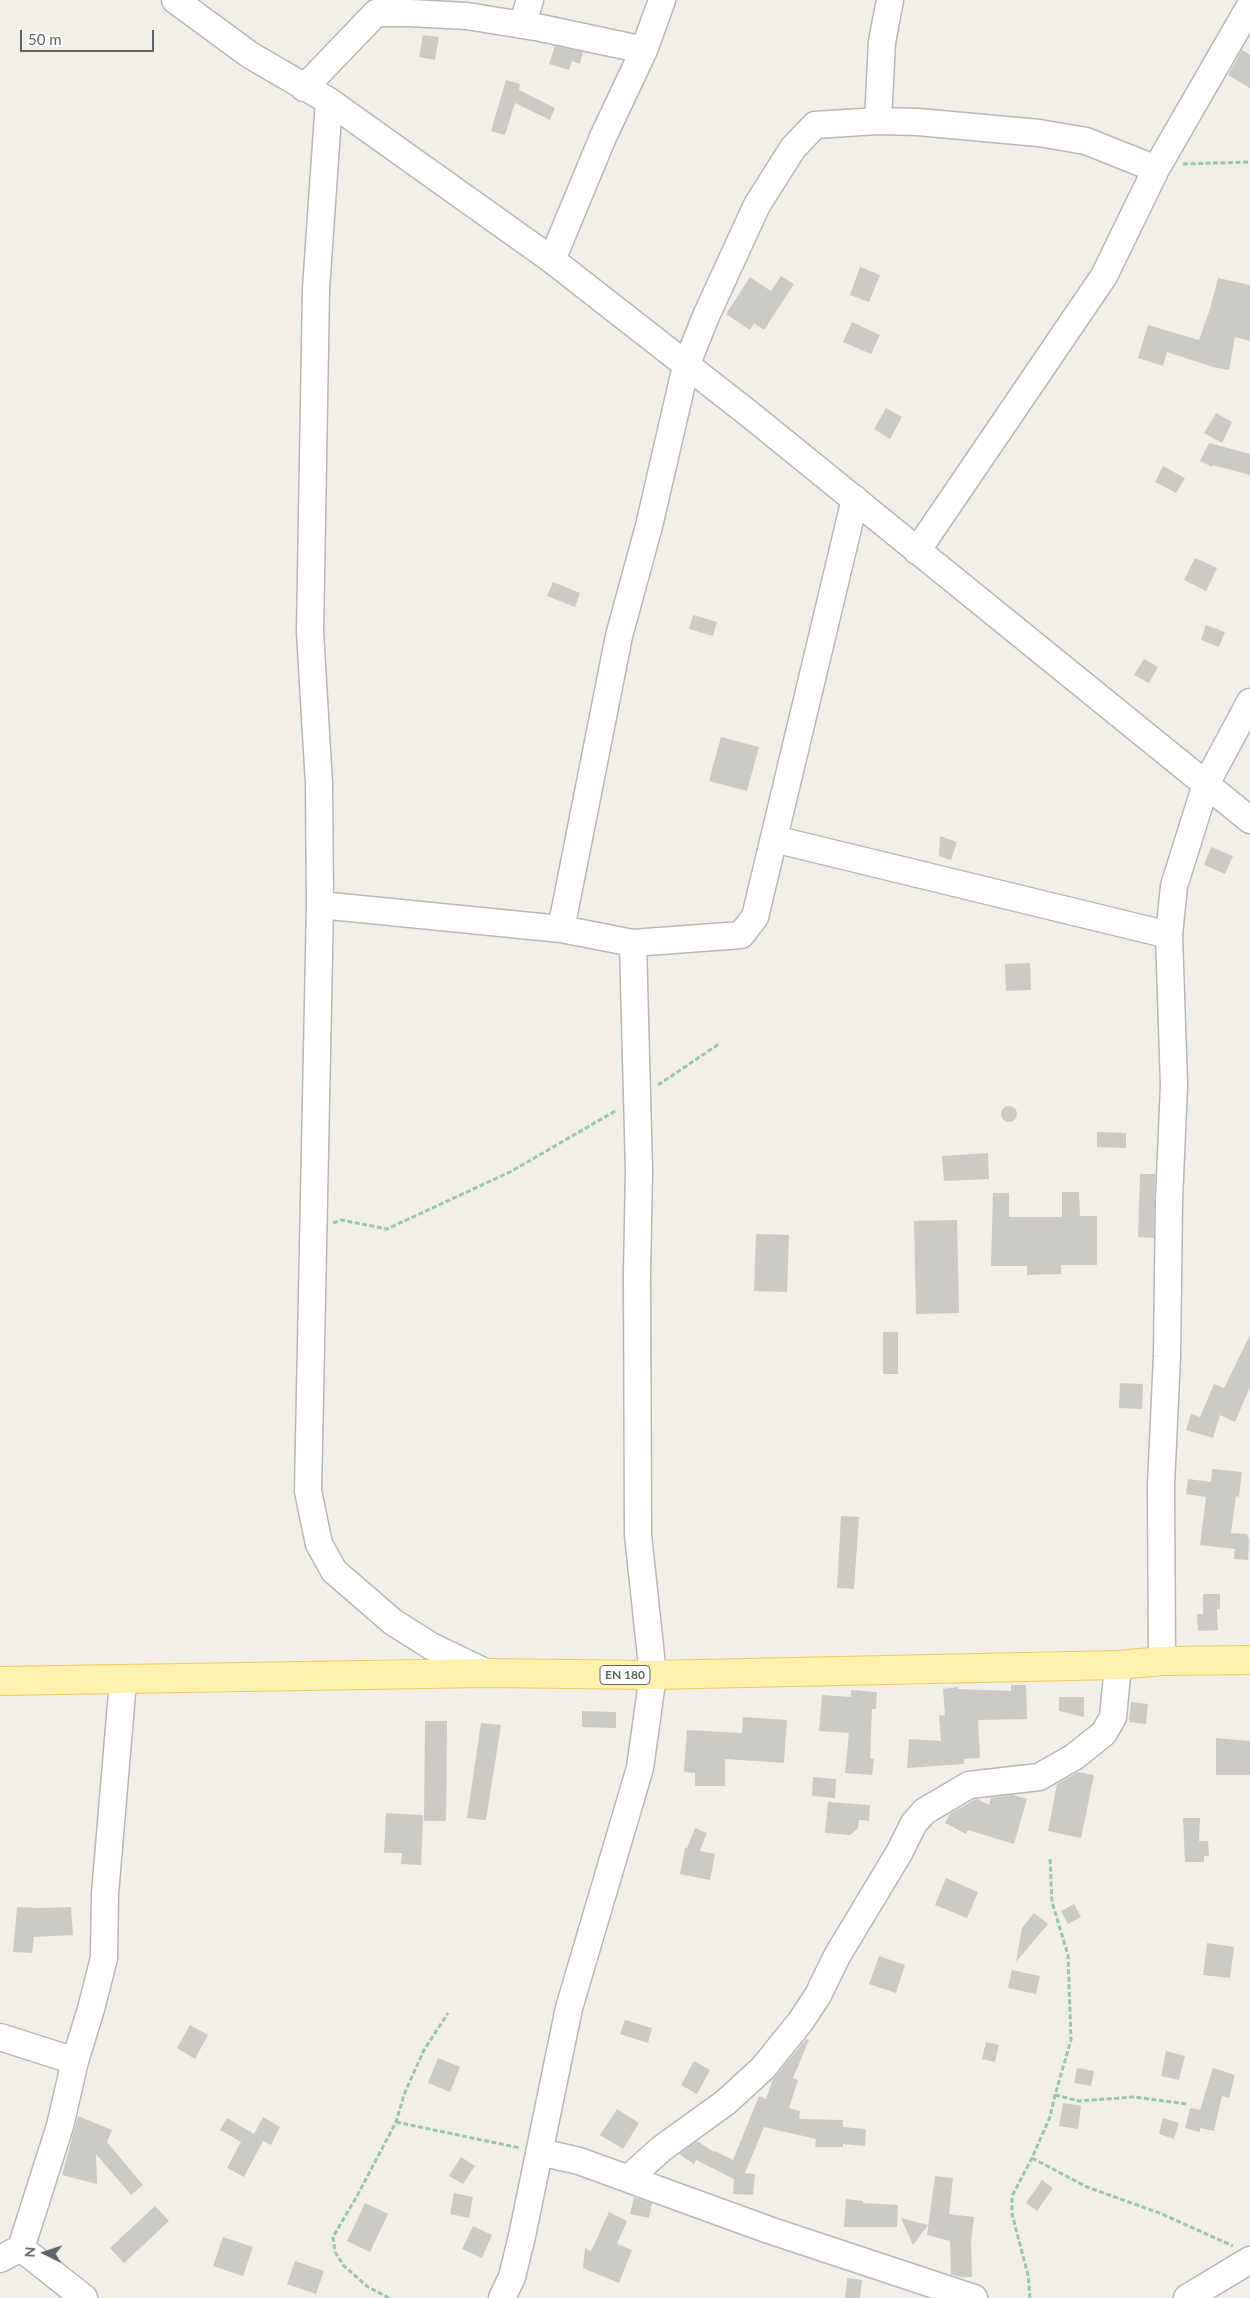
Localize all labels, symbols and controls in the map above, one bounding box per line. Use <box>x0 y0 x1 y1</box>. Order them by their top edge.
scale bar <box>22 20 156 52</box>
text: 50 m <box>28 30 62 48</box>
road number: EN 180 <box>600 1666 650 1684</box>
north arrow <box>20 2228 70 2278</box>
text: N <box>21 2246 38 2258</box>

